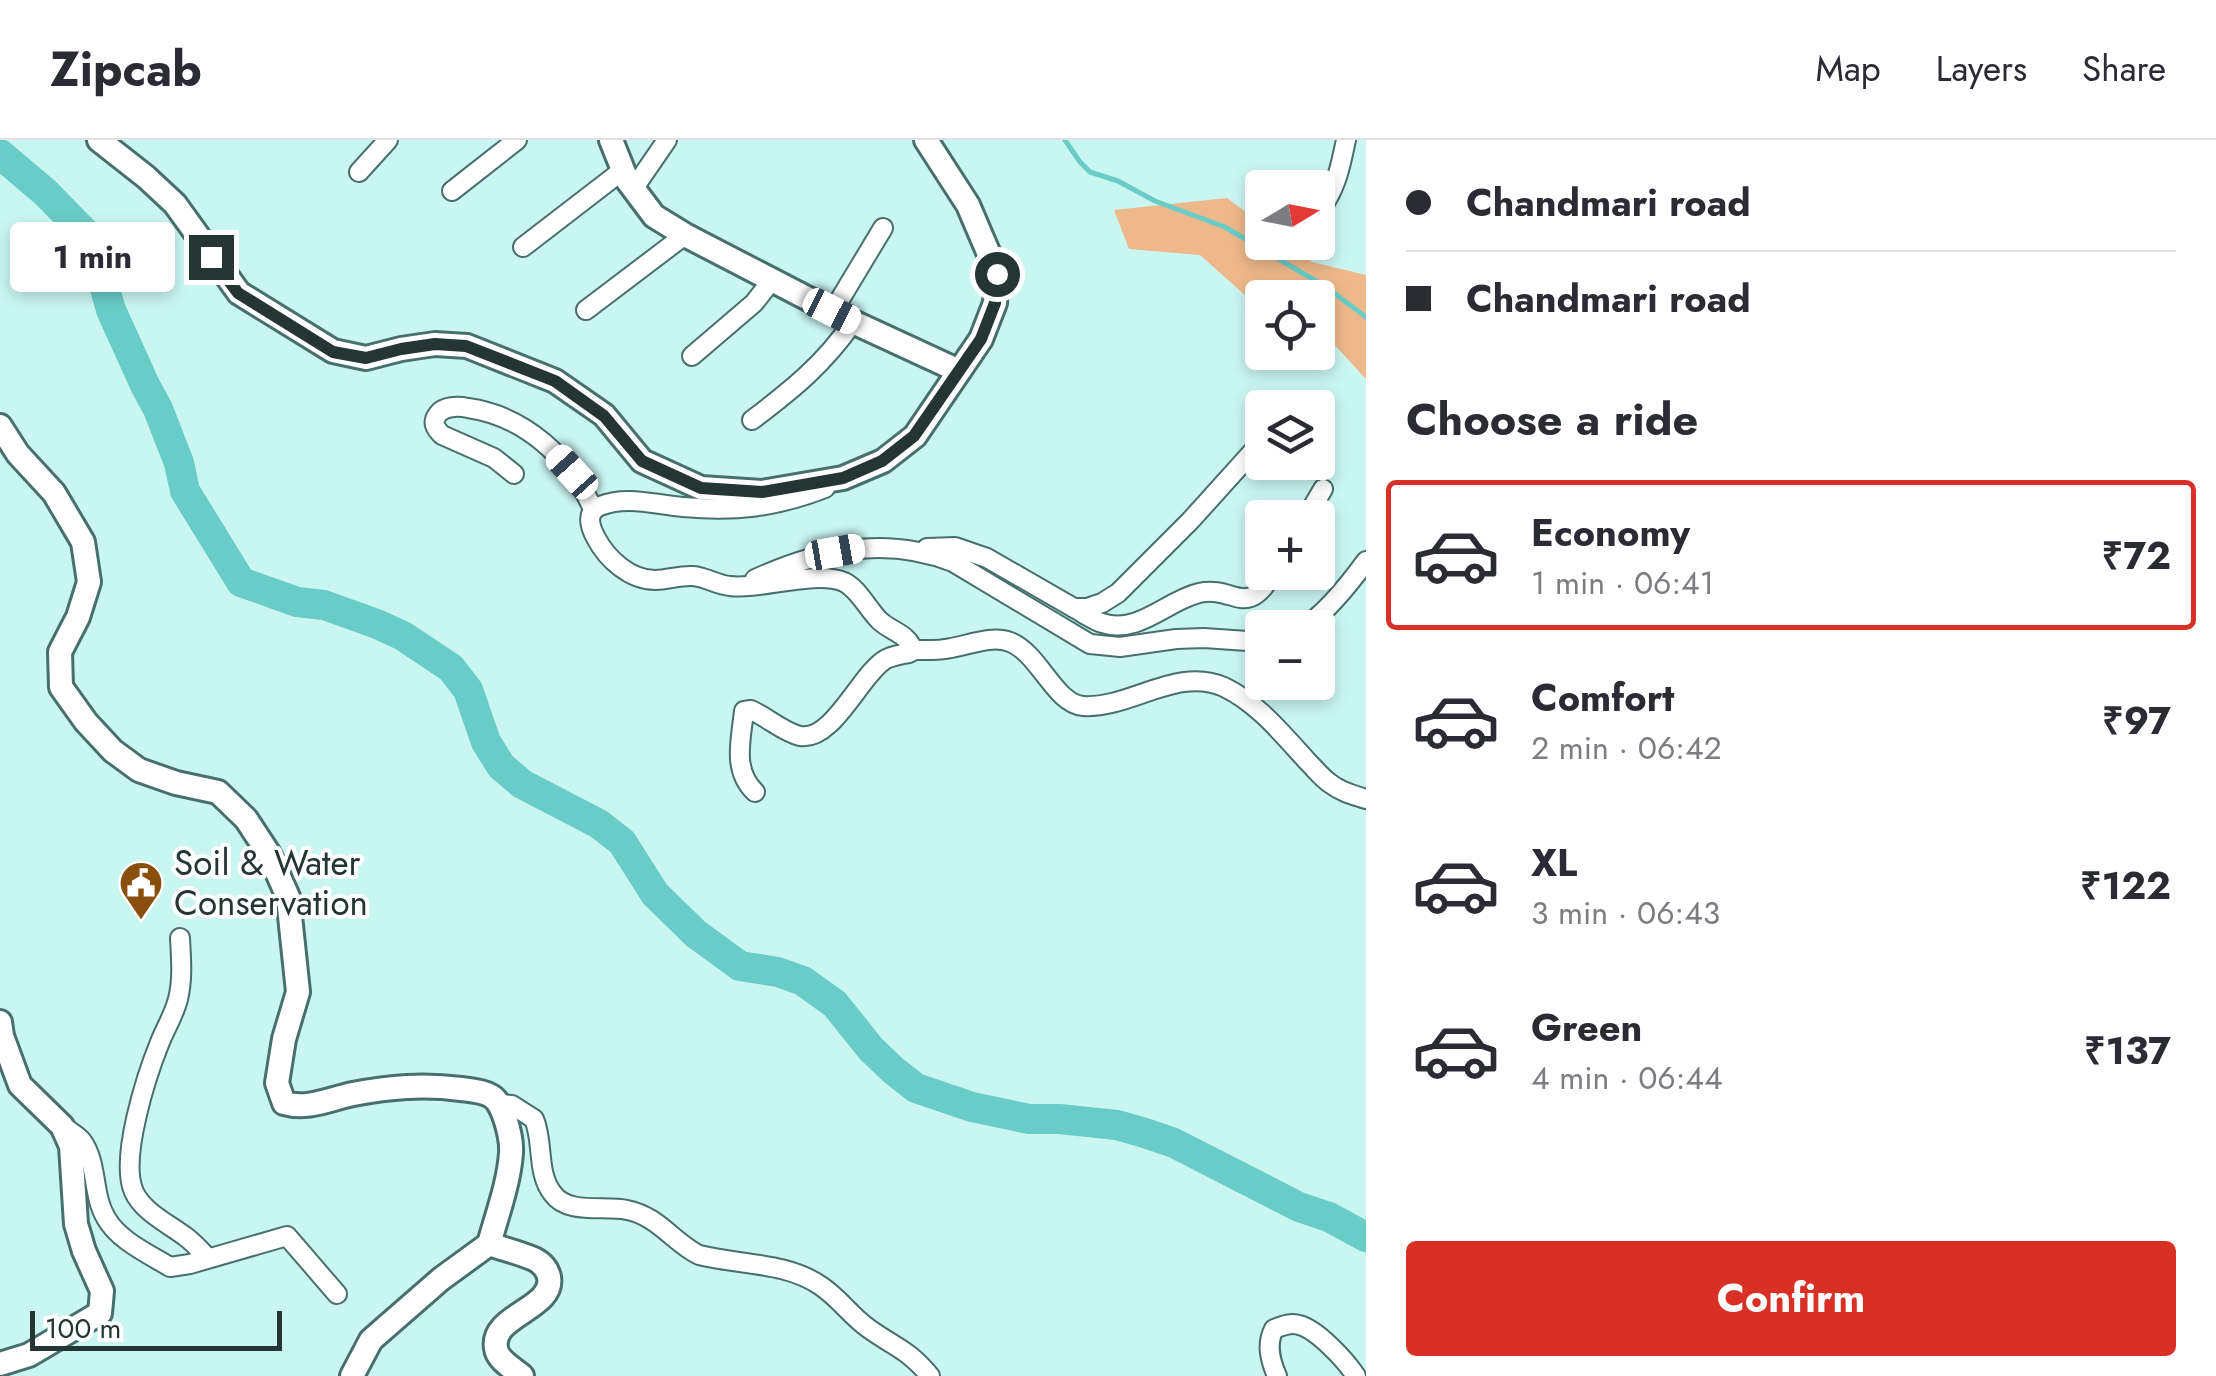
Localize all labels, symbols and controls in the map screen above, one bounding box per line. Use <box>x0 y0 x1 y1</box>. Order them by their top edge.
text: Zipcab <box>50 35 202 104</box>
text: Map <box>1816 44 1881 94</box>
text: Layers <box>1936 44 2027 94</box>
text: Share <box>2082 44 2166 94</box>
north arrow <box>1245 170 1335 260</box>
map controls <box>1245 170 1335 700</box>
text: Chandmari road <box>1466 175 1751 230</box>
callout: 1 min <box>11 222 176 292</box>
text: 1 min <box>53 234 132 280</box>
route end <box>189 235 234 280</box>
route start <box>975 252 1020 297</box>
text: Chandmari road <box>1466 271 1751 326</box>
button: locate <box>1245 280 1335 370</box>
car <box>798 284 866 338</box>
text: Choose a ride <box>1406 387 1698 452</box>
button: layers <box>1245 390 1335 480</box>
car <box>541 440 603 504</box>
button: + <box>1245 500 1335 590</box>
text: Economy <box>1531 505 1690 560</box>
icon: car <box>1411 510 1501 600</box>
text: ₹72 <box>2101 528 2171 583</box>
car <box>803 532 867 572</box>
text: 1 min · 06:41 <box>1531 560 1714 606</box>
button: − <box>1245 610 1335 700</box>
text: Comfort <box>1531 670 1674 725</box>
icon: car <box>1411 675 1501 765</box>
text: ₹97 <box>2102 693 2171 748</box>
text: 2 min · 06:42 <box>1531 725 1722 771</box>
text: XL <box>1531 835 1577 890</box>
place label: Soil & Water Conservation <box>174 838 368 928</box>
icon: car <box>1411 840 1501 930</box>
text: ₹122 <box>2080 858 2171 913</box>
public building icon: Soil & Water Conservation <box>118 860 164 921</box>
text: 3 min · 06:43 <box>1531 890 1720 936</box>
text: Green <box>1531 1000 1642 1055</box>
icon: car <box>1411 1005 1501 1095</box>
text: ₹137 <box>2084 1023 2171 1078</box>
text: 4 min · 06:44 <box>1531 1055 1723 1101</box>
button: Confirm <box>1406 1241 2176 1356</box>
scale bar <box>30 1306 282 1350</box>
text: 100 m <box>45 1308 121 1349</box>

